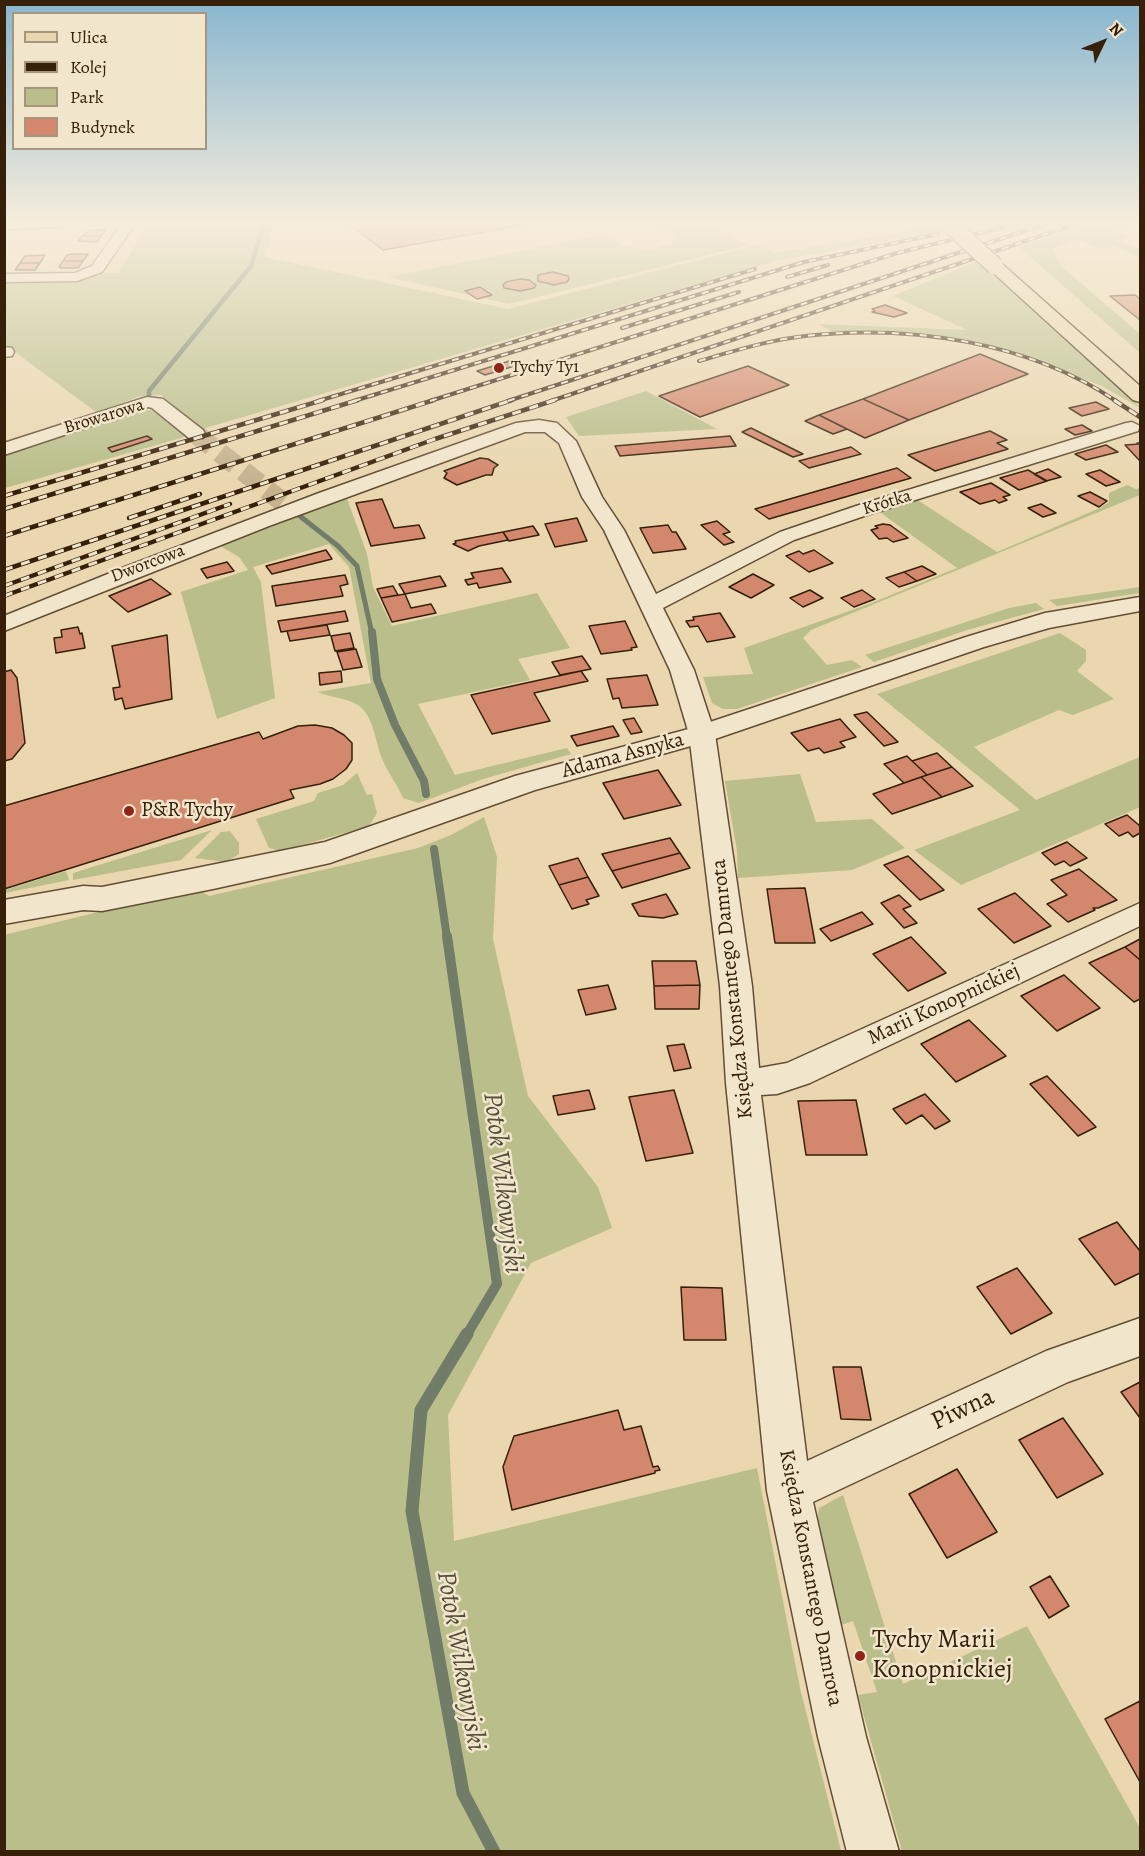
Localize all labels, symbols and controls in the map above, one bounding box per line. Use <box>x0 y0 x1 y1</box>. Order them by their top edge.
legend <box>12 12 207 150</box>
north arrow <box>1073 12 1133 72</box>
text: N <box>1104 18 1128 41</box>
text: Ulica <box>70 25 108 49</box>
text: Kolej <box>70 55 107 79</box>
text: Park <box>70 85 104 109</box>
text: Budynek <box>70 115 135 139</box>
place label: Tychy Ty1 <box>511 357 579 379</box>
marker: Tychy Ty1 <box>492 361 506 375</box>
street label: Browarowa <box>61 395 147 439</box>
street label: Krótka <box>860 485 914 521</box>
street label: Dworcowa <box>108 540 188 588</box>
street label: Adama Asnyka <box>559 728 687 784</box>
place label: P&R Tychy <box>141 798 233 824</box>
marker: P&R Tychy <box>122 804 136 818</box>
street label: Księdza Konstantego Damrota <box>707 858 759 1120</box>
street label: Marii Konopnickiej <box>864 959 1024 1051</box>
water label: Potok Wilkowyjski <box>475 1091 529 1275</box>
street label: Piwna <box>926 1382 1000 1438</box>
street label: Księdza Konstantego Damrota <box>773 1447 847 1709</box>
water label: Potok Wilkowyjski <box>428 1569 492 1753</box>
place label: Tychy Marii Konopnickiej <box>872 1625 1012 1686</box>
marker: Tychy Marii Konopnickiej <box>853 1649 867 1663</box>

